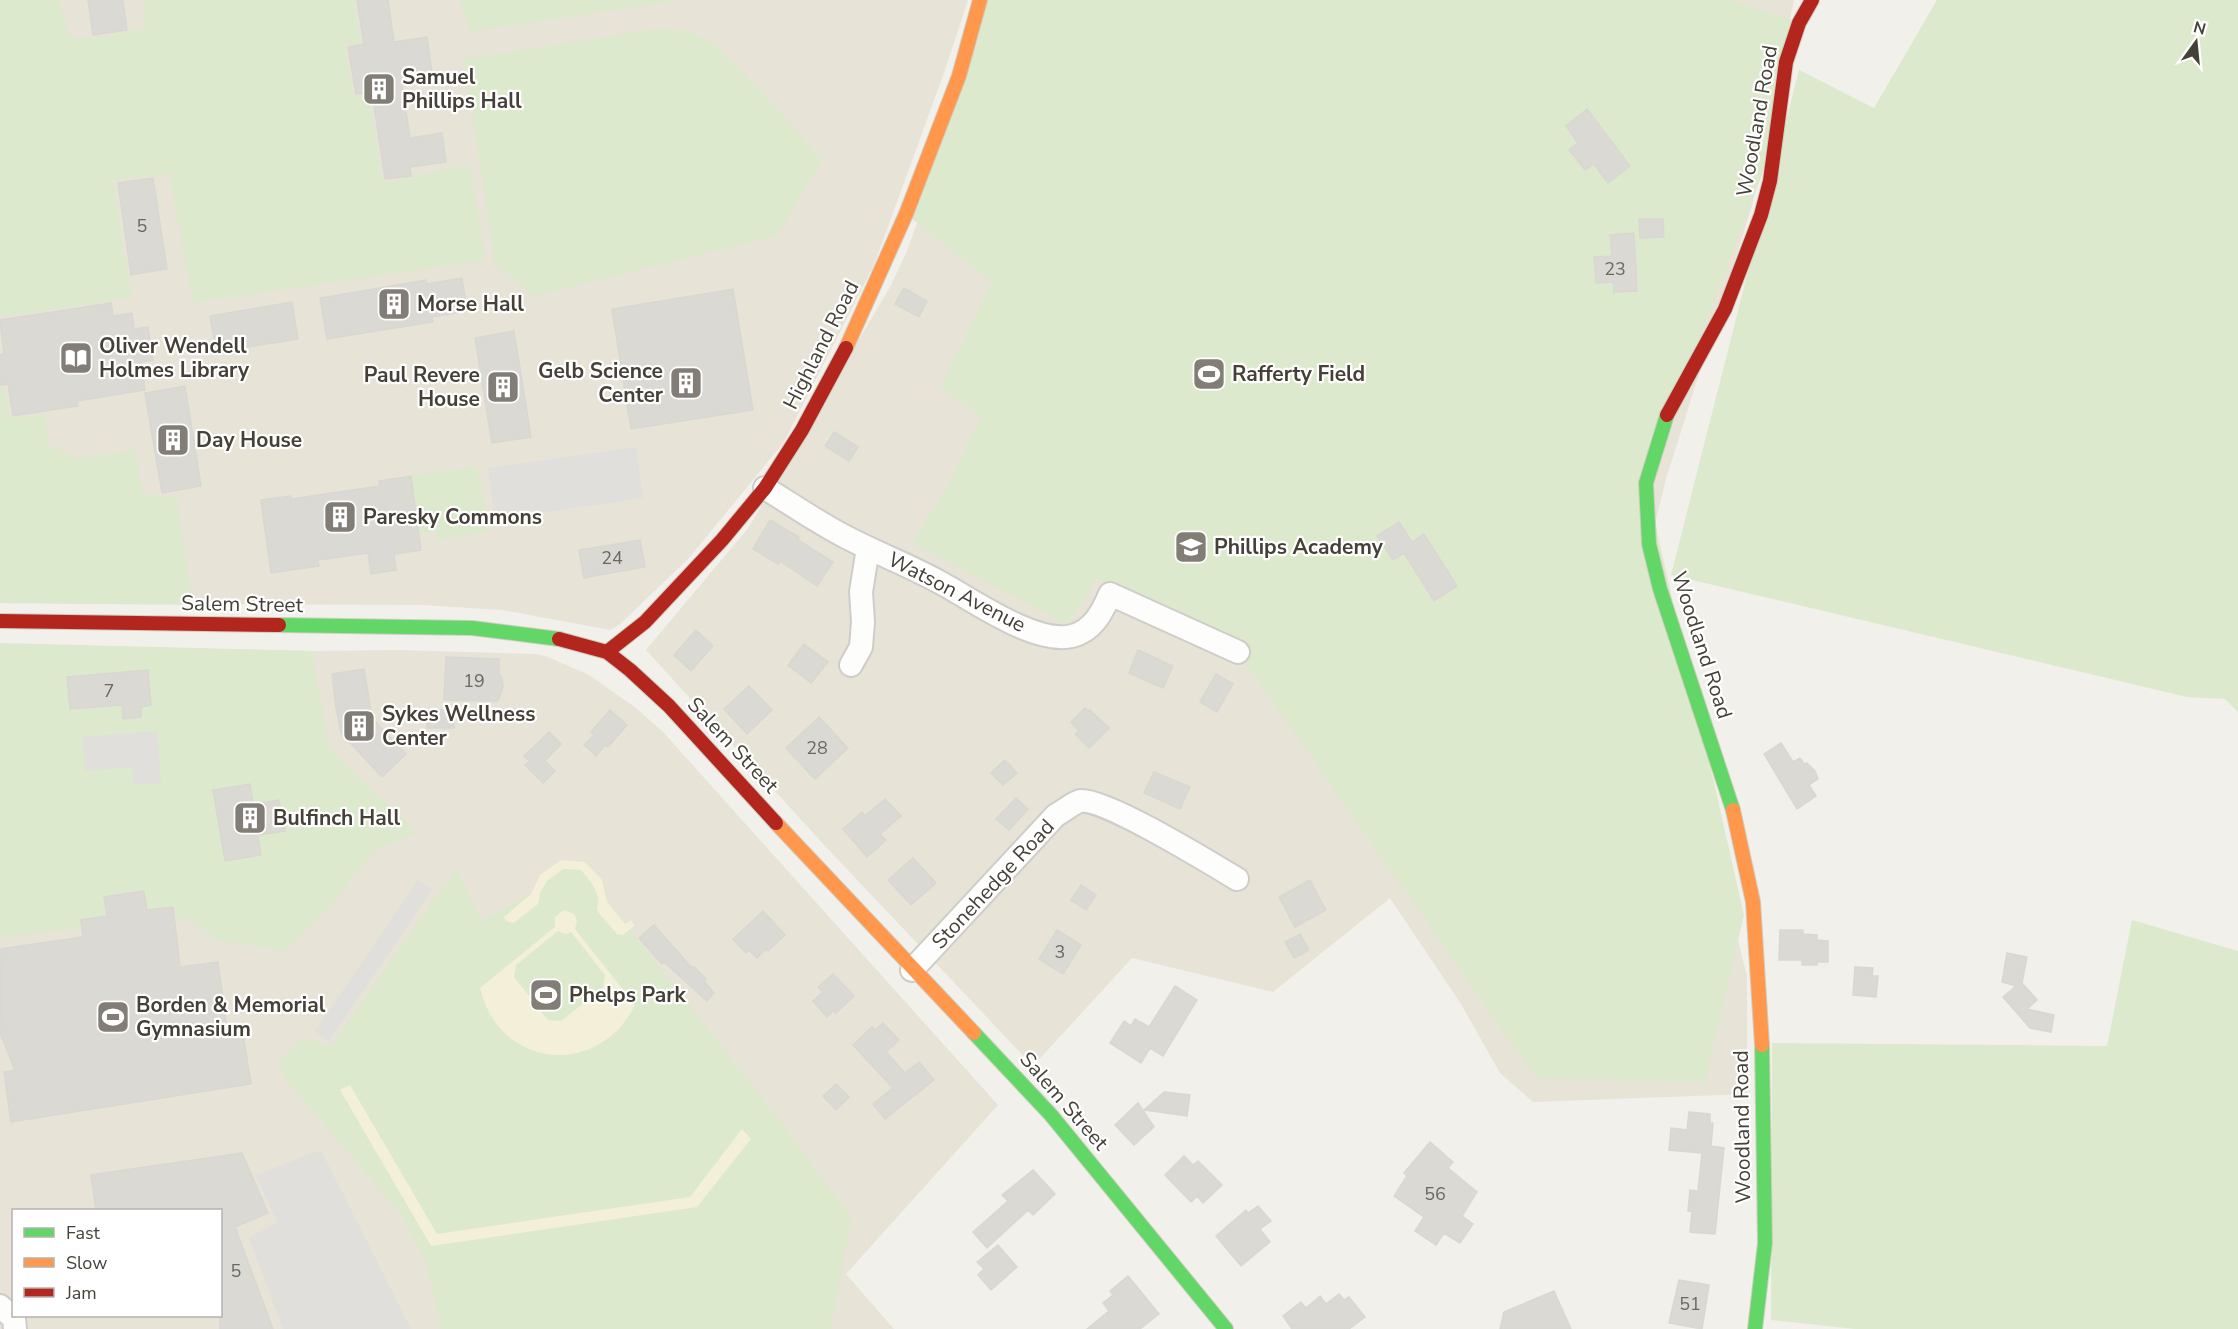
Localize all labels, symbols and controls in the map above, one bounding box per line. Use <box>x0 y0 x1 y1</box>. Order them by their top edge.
north arrow <box>2166 12 2226 72</box>
text: N <box>2191 16 2208 41</box>
street label: Woodland Road <box>1730 43 1784 199</box>
place label: Samuel Phillips Hall <box>402 63 522 115</box>
building icon: Samuel Phillips Hall <box>361 71 397 107</box>
house number: 5 <box>137 214 147 238</box>
house number: 23 <box>1604 257 1626 281</box>
street label: Highland Road <box>777 276 865 414</box>
building icon: Morse Hall <box>376 286 412 322</box>
place label: Morse Hall <box>417 290 524 318</box>
place label: Oliver Wendell Holmes Library <box>99 332 250 384</box>
library icon: Oliver Wendell Holmes Library <box>58 340 94 376</box>
sports icon: Rafferty Field <box>1191 356 1227 392</box>
place label: Gelb Science Center <box>538 357 664 409</box>
place label: Rafferty Field <box>1232 360 1365 388</box>
place label: Paul Revere House <box>364 361 480 413</box>
building icon: Gelb Science Center <box>668 365 704 401</box>
building icon: Paul Revere House <box>485 369 521 405</box>
building icon: Day House <box>155 422 191 458</box>
place label: Day House <box>196 426 302 454</box>
building icon: Paresky Commons <box>322 499 358 535</box>
place label: Paresky Commons <box>363 503 542 531</box>
school or university icon: Phillips Academy <box>1173 529 1209 565</box>
place label: Phillips Academy <box>1214 533 1384 561</box>
street label: Watson Avenue <box>883 545 1031 639</box>
house number: 24 <box>601 546 623 570</box>
street label: Woodland Road <box>1665 568 1739 722</box>
street label: Salem Street <box>181 589 304 619</box>
house number: 19 <box>463 669 485 693</box>
house number: 7 <box>104 679 114 703</box>
street label: Salem Street <box>681 691 785 800</box>
place label: Sykes Wellness Center <box>382 700 535 752</box>
building icon: Sykes Wellness Center <box>341 708 377 744</box>
house number: 28 <box>806 736 828 760</box>
building icon: Bulfinch Hall <box>232 800 268 836</box>
place label: Bulfinch Hall <box>273 804 400 832</box>
street label: Stonehedge Road <box>925 813 1061 955</box>
house number: 3 <box>1055 940 1065 964</box>
sports icon: Phelps Park <box>528 977 564 1013</box>
place label: Phelps Park <box>569 981 687 1009</box>
place label: Borden & Memorial Gymnasium <box>136 991 326 1043</box>
sports icon: Borden & Memorial Gymnasium <box>95 999 131 1035</box>
street label: Salem Street <box>1013 1046 1115 1157</box>
street label: Woodland Road <box>1727 1050 1757 1204</box>
house number: 56 <box>1424 1182 1446 1206</box>
legend <box>12 1209 222 1317</box>
text: Fast <box>66 1221 101 1245</box>
text: Slow <box>66 1251 107 1275</box>
house number: 5 <box>231 1259 241 1283</box>
text: Jam <box>65 1281 97 1305</box>
house number: 51 <box>1679 1292 1701 1316</box>

